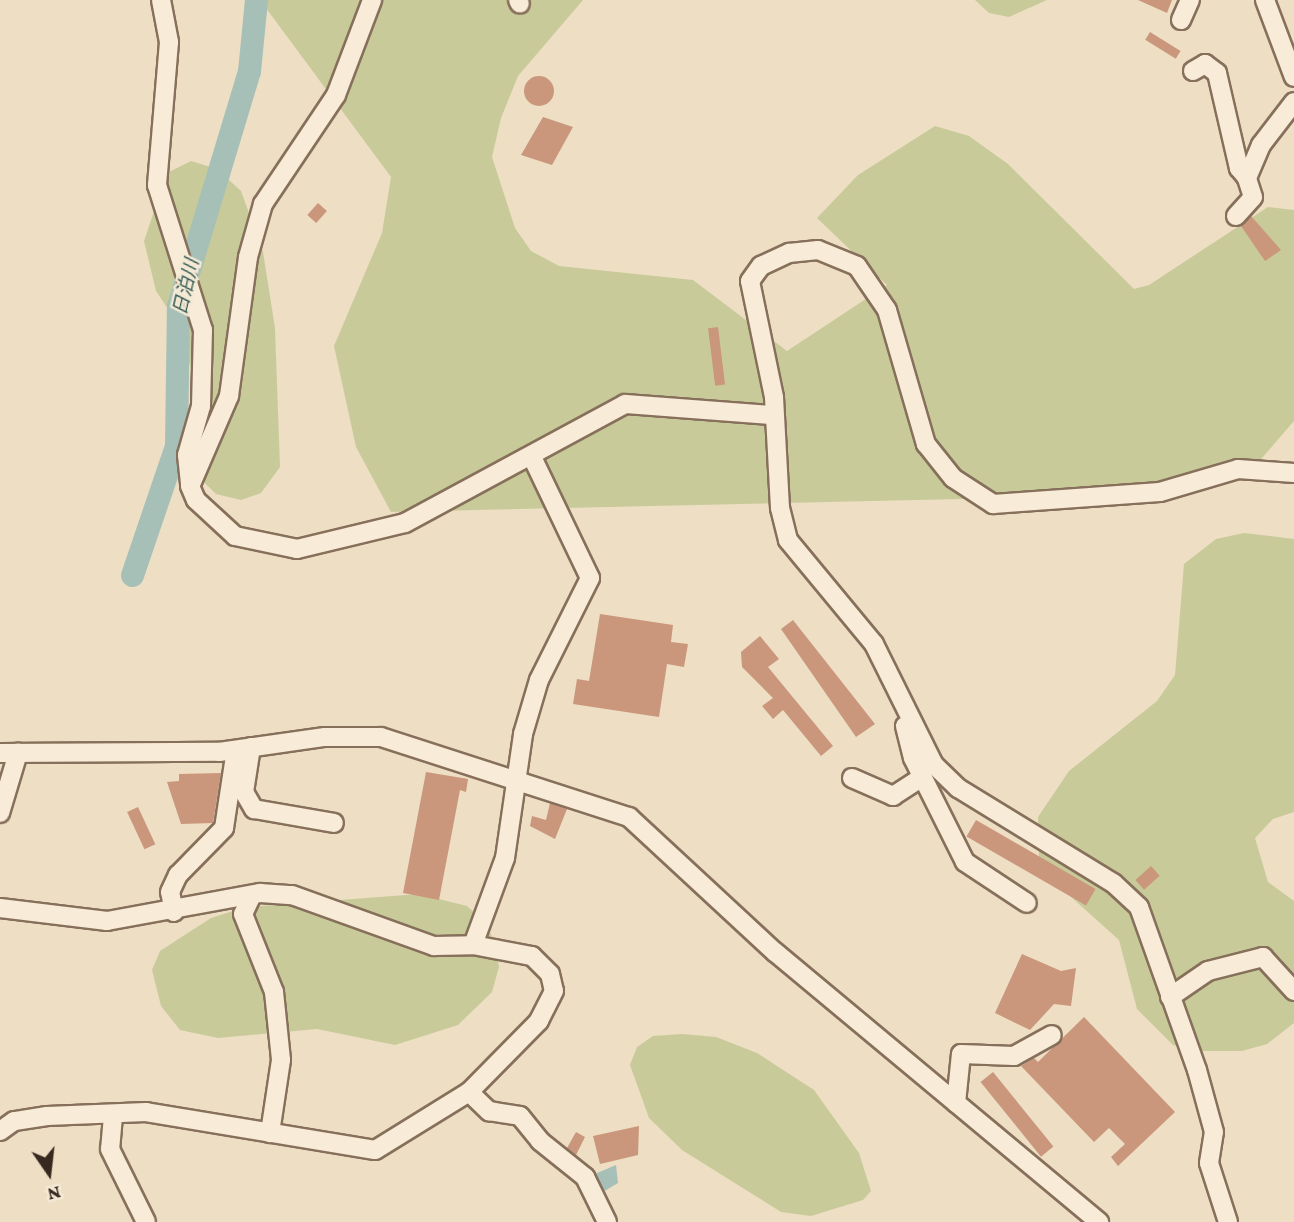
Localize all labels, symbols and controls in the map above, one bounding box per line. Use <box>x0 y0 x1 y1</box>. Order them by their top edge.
water label: 日泊川 <box>168 257 204 317</box>
north arrow <box>14 1138 84 1208</box>
text: N <box>45 1182 63 1206</box>

